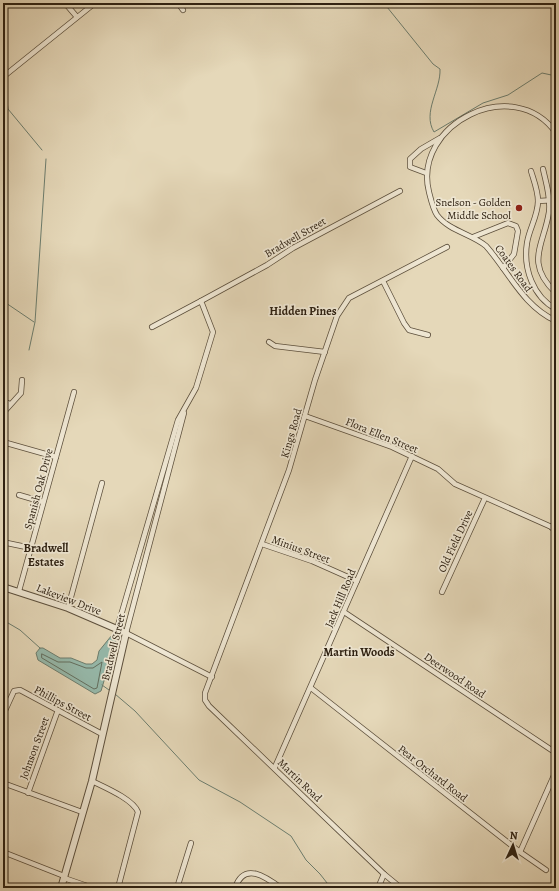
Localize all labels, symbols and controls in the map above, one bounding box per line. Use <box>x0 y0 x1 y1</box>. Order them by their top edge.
place label: Snelson - Golden Middle School <box>435 195 511 223</box>
marker: Snelson - Golden Middle School <box>514 203 524 213</box>
street label: Bradwell Street <box>262 214 329 261</box>
street label: Coates Road <box>491 241 536 295</box>
district label: Hidden Pines <box>269 303 337 319</box>
street label: Kings Road <box>277 406 306 460</box>
street label: Flora Ellen Street <box>343 414 421 457</box>
street label: Spanish Oak Drive <box>20 447 57 531</box>
street label: Old Field Drive <box>434 507 476 575</box>
street label: Minius Street <box>270 532 332 567</box>
district label: Bradwell Estates <box>24 540 69 570</box>
street label: Jack Hill Road <box>321 566 360 630</box>
street label: Lakeview Drive <box>34 580 104 619</box>
street label: Bradwell Street <box>98 612 129 682</box>
district label: Martin Woods <box>323 644 395 660</box>
street label: Deerwood Road <box>421 649 489 702</box>
street label: Phillips Street <box>31 682 94 725</box>
street label: Johnson Street <box>16 714 53 782</box>
street label: Pear Orchard Road <box>395 741 471 805</box>
street label: Martin Road <box>274 755 325 805</box>
north arrow <box>493 825 533 865</box>
text: N <box>509 828 518 843</box>

